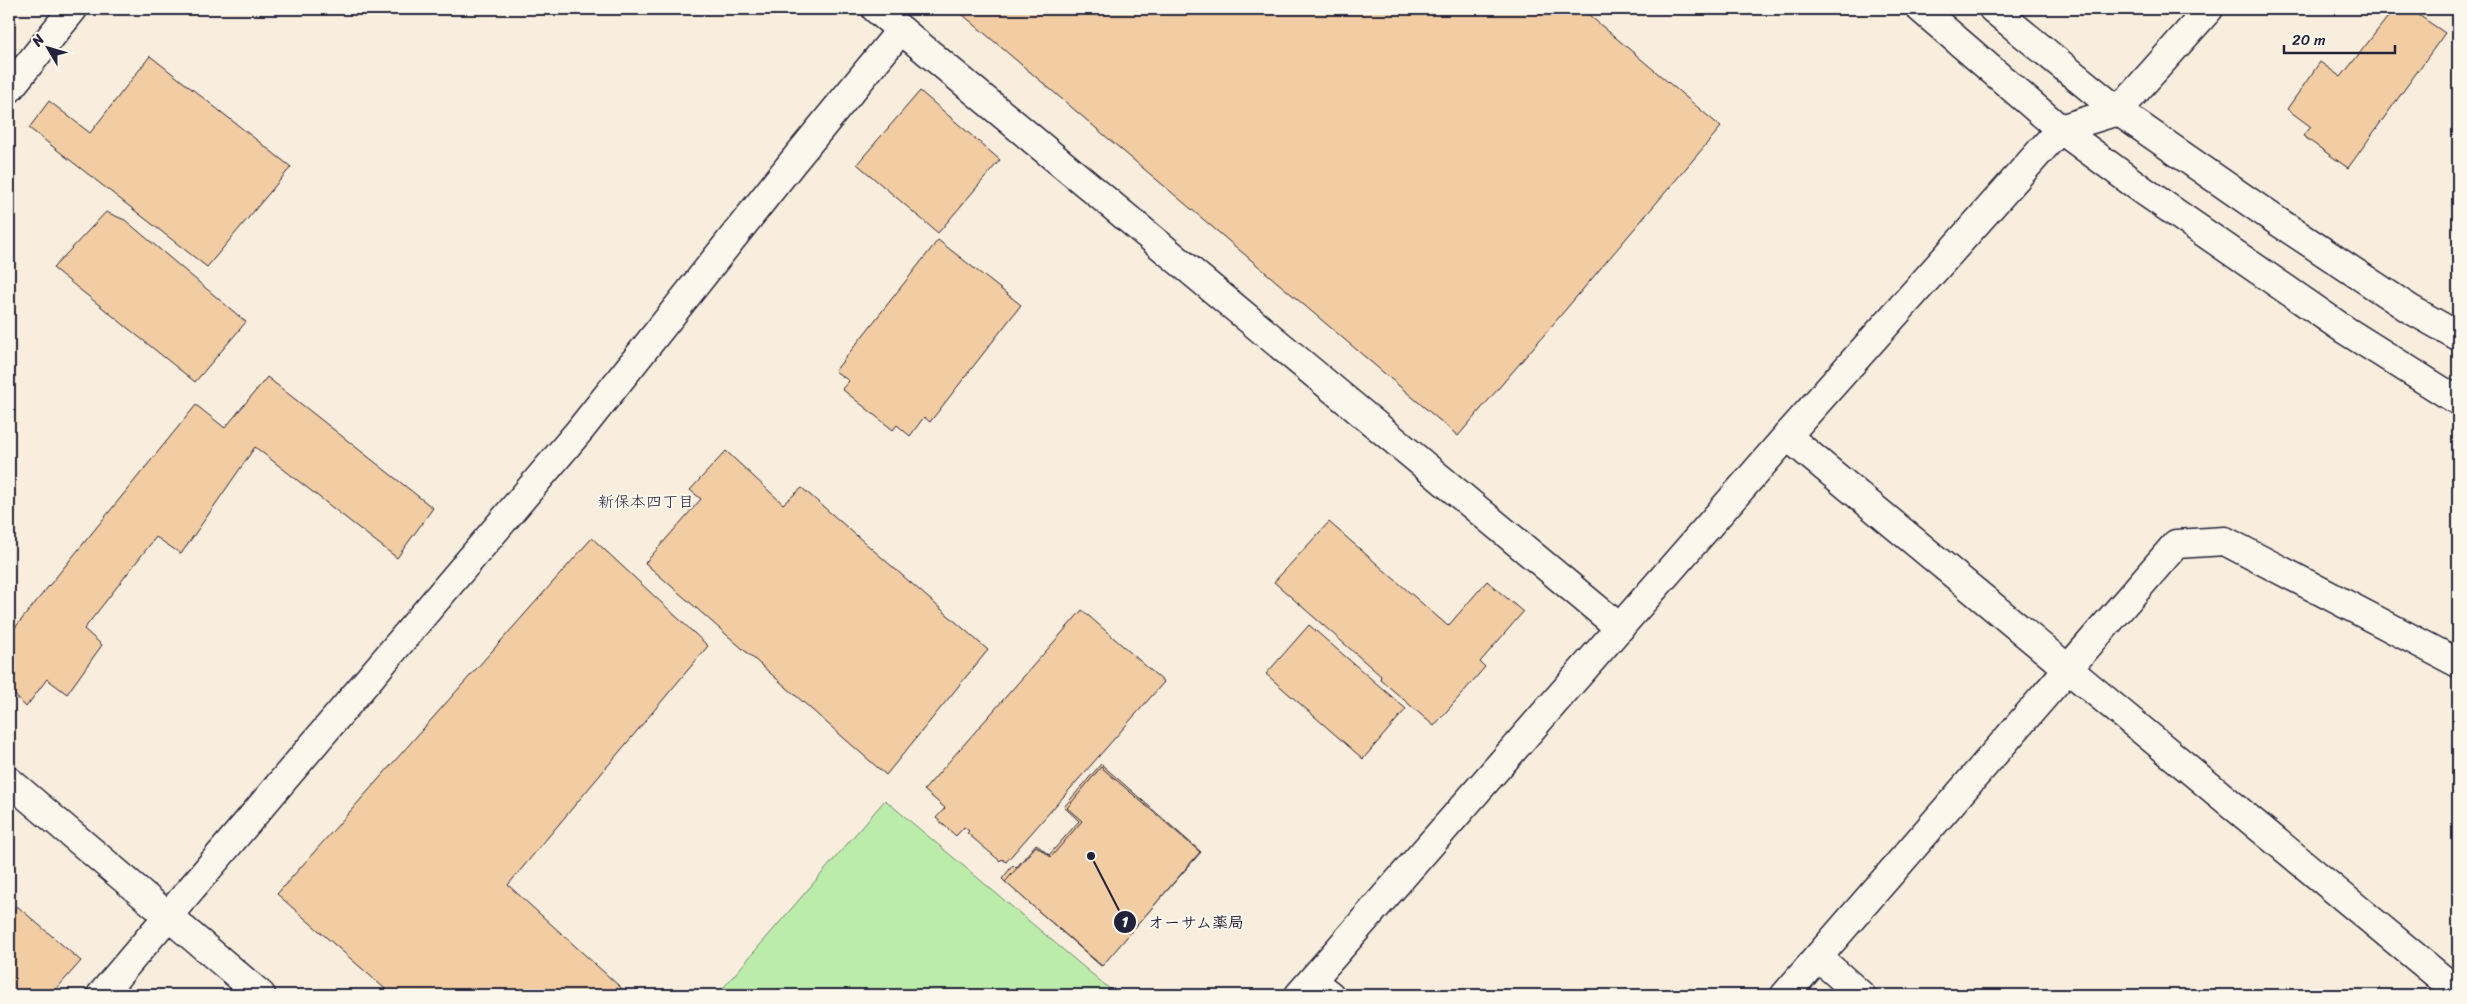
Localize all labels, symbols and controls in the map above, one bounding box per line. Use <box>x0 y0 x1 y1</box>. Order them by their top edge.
north arrow <box>22 22 72 72</box>
scale bar <box>2284 22 2396 54</box>
text: 20 m <box>2292 27 2326 53</box>
text: N <box>25 29 51 53</box>
district label: 新保本四丁目 <box>598 487 694 516</box>
callout: オーサム薬局 <box>1113 907 1254 938</box>
text: オーサム薬局 <box>1148 908 1244 937</box>
text: 1 <box>1122 909 1129 935</box>

